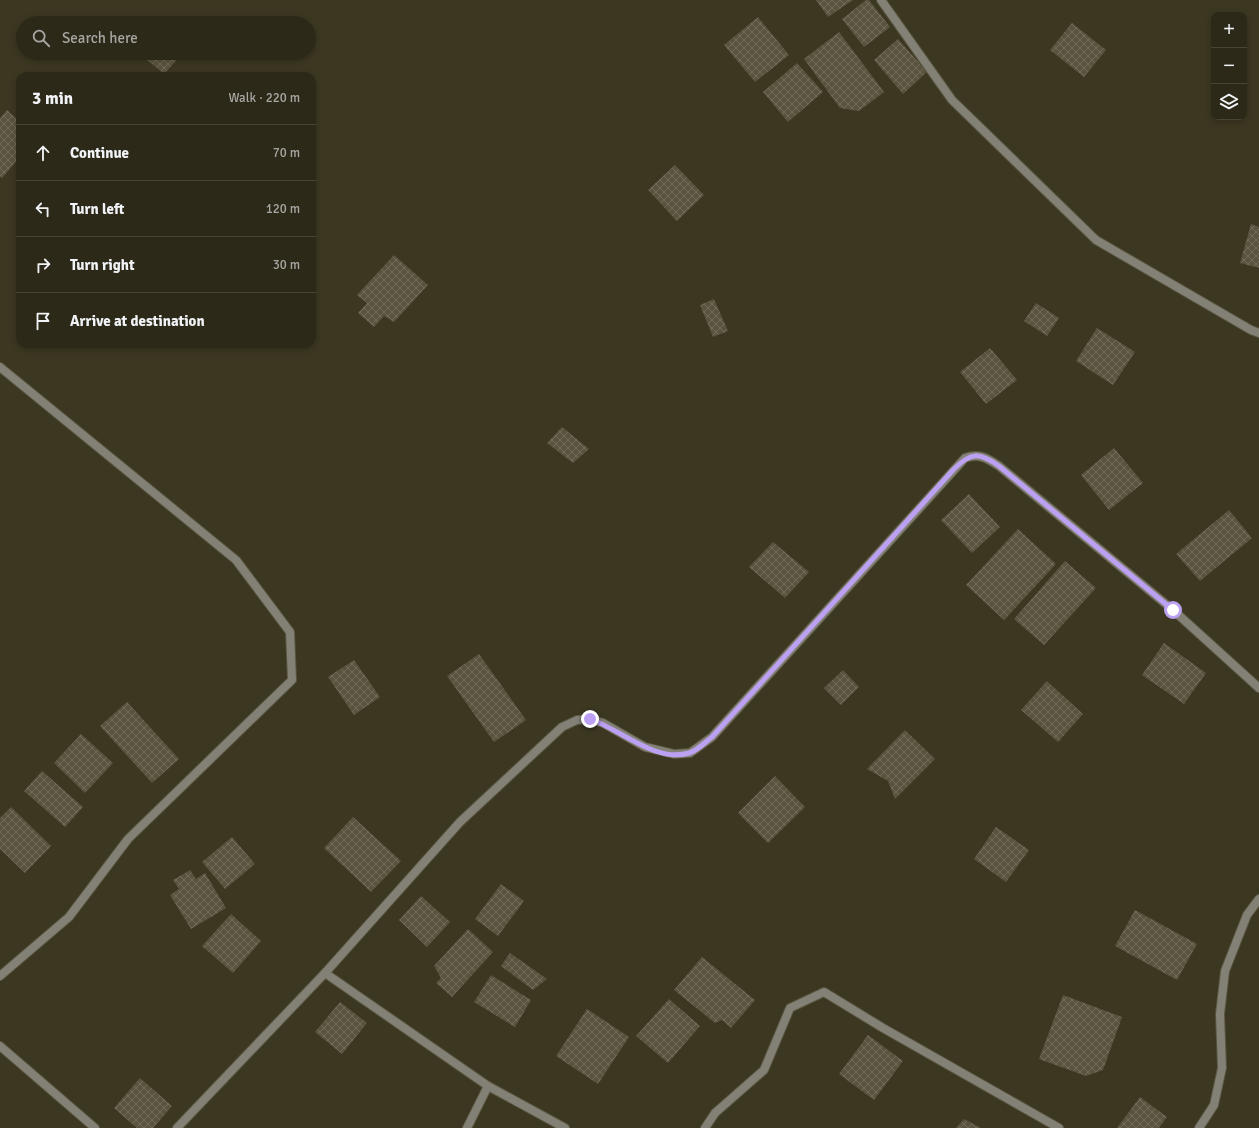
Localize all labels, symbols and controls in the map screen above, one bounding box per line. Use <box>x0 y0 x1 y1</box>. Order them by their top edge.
map controls <box>1211 12 1247 120</box>
button: + <box>1211 12 1247 48</box>
search box <box>16 16 316 60</box>
icon: search <box>30 27 52 49</box>
text: Search here <box>62 29 138 47</box>
button: − <box>1211 48 1247 84</box>
button: layers <box>1211 84 1247 120</box>
text: 3 min <box>32 88 73 109</box>
text: Walk · 220 m <box>229 90 300 106</box>
icon: ahead <box>32 142 54 164</box>
text: Continue <box>70 144 129 162</box>
text: 70 m <box>273 145 300 161</box>
icon: left <box>32 198 54 220</box>
text: Turn left <box>70 200 124 218</box>
text: 120 m <box>266 201 300 217</box>
icon: right <box>32 254 54 276</box>
text: Turn right <box>70 256 135 274</box>
text: 30 m <box>273 257 300 273</box>
icon: arrive <box>32 310 54 332</box>
text: Arrive at destination <box>70 312 205 330</box>
route start <box>1164 601 1182 619</box>
route end <box>581 710 599 728</box>

